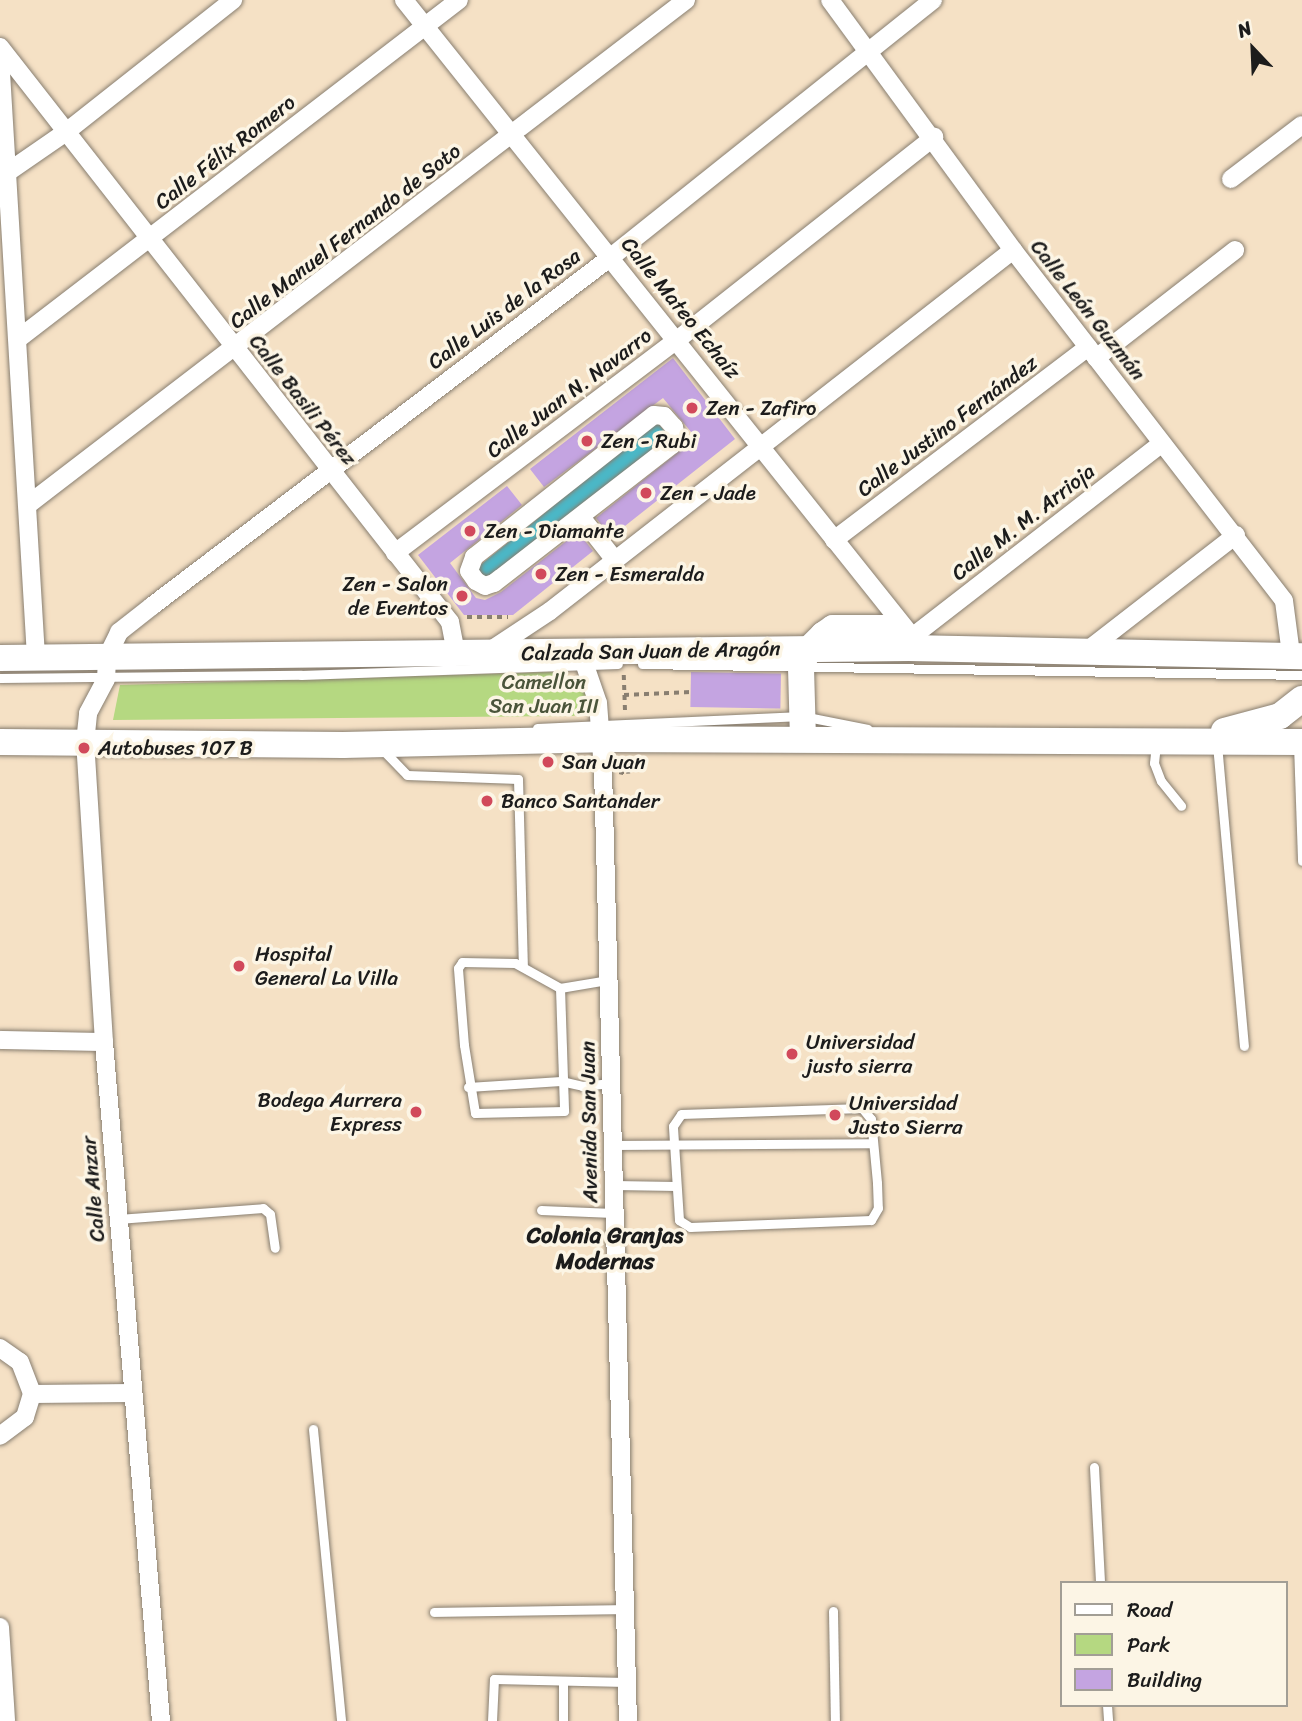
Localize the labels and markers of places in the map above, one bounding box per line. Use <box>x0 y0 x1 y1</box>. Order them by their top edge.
place label: Zen - Zafiro <box>706 395 817 421</box>
marker: Zen - Zafiro <box>684 400 700 416</box>
place label: Zen - Rubi <box>601 428 697 454</box>
marker: Zen - Rubi <box>579 433 595 449</box>
place label: Zen - Jade <box>660 480 756 506</box>
marker: Zen - Jade <box>638 485 654 501</box>
place label: Zen - Diamante <box>484 518 624 544</box>
marker: Zen - Diamante <box>462 523 478 539</box>
place label: Zen - Esmeralda <box>555 561 704 587</box>
marker: Zen - Esmeralda <box>533 566 549 582</box>
place label: Zen - Salon de Eventos <box>342 571 448 621</box>
marker: Zen - Salon de Eventos <box>454 588 470 604</box>
place label: Autobuses 107 B <box>98 735 253 761</box>
marker: Autobuses 107 B <box>76 740 92 756</box>
place label: San Juan <box>562 749 645 775</box>
marker: San Juan <box>540 754 556 770</box>
place label: Banco Santander <box>501 788 659 814</box>
marker: Banco Santander <box>479 793 495 809</box>
place label: Hospital General La Villa <box>255 941 398 991</box>
marker: Hospital General La Villa <box>229 956 249 976</box>
place label: Universidad justo sierra <box>806 1029 914 1079</box>
marker: Universidad justo sierra <box>784 1046 800 1062</box>
place label: Bodega Aurrera Express <box>257 1087 402 1137</box>
place label: Universidad Justo Sierra <box>849 1090 963 1140</box>
marker: Bodega Aurrera Express <box>408 1104 424 1120</box>
marker: Universidad Justo Sierra <box>827 1107 843 1123</box>

